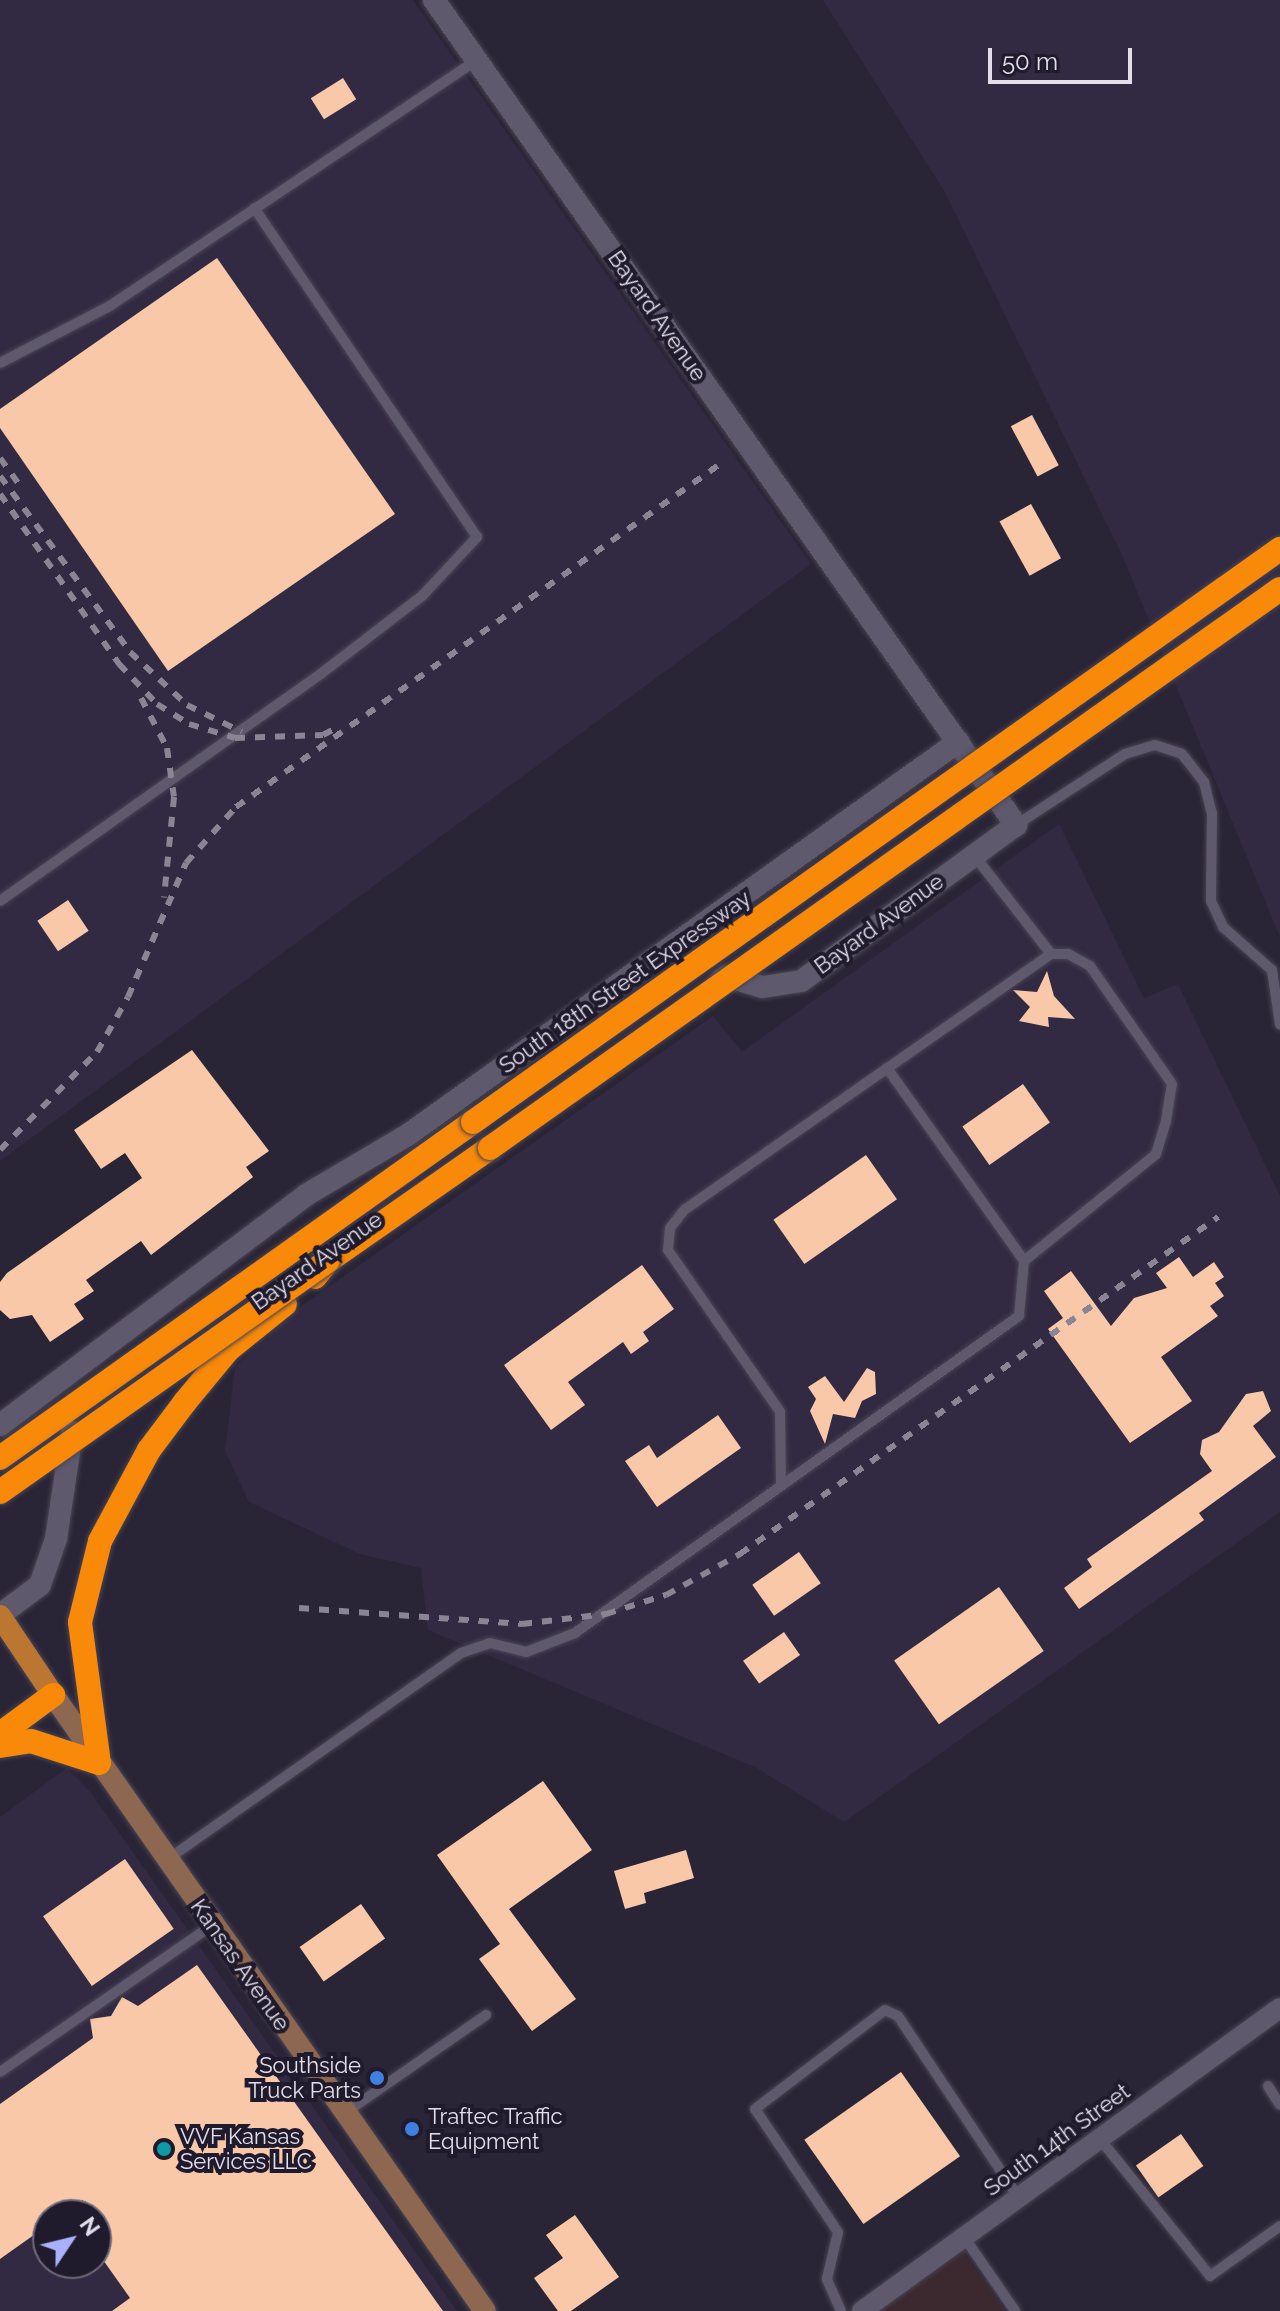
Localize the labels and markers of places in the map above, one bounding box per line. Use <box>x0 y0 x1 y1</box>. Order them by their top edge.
place label: Southside Truck Parts <box>248 2052 361 2104</box>
marker: Southside Truck Parts <box>368 2069 386 2087</box>
place label: Traftec Traffic Equipment <box>428 2103 563 2154</box>
marker: Traftec Traffic Equipment <box>403 2120 421 2138</box>
place label: VVF Kansas Services LLC <box>180 2123 312 2174</box>
marker: VVF Kansas Services LLC <box>155 2140 173 2158</box>

